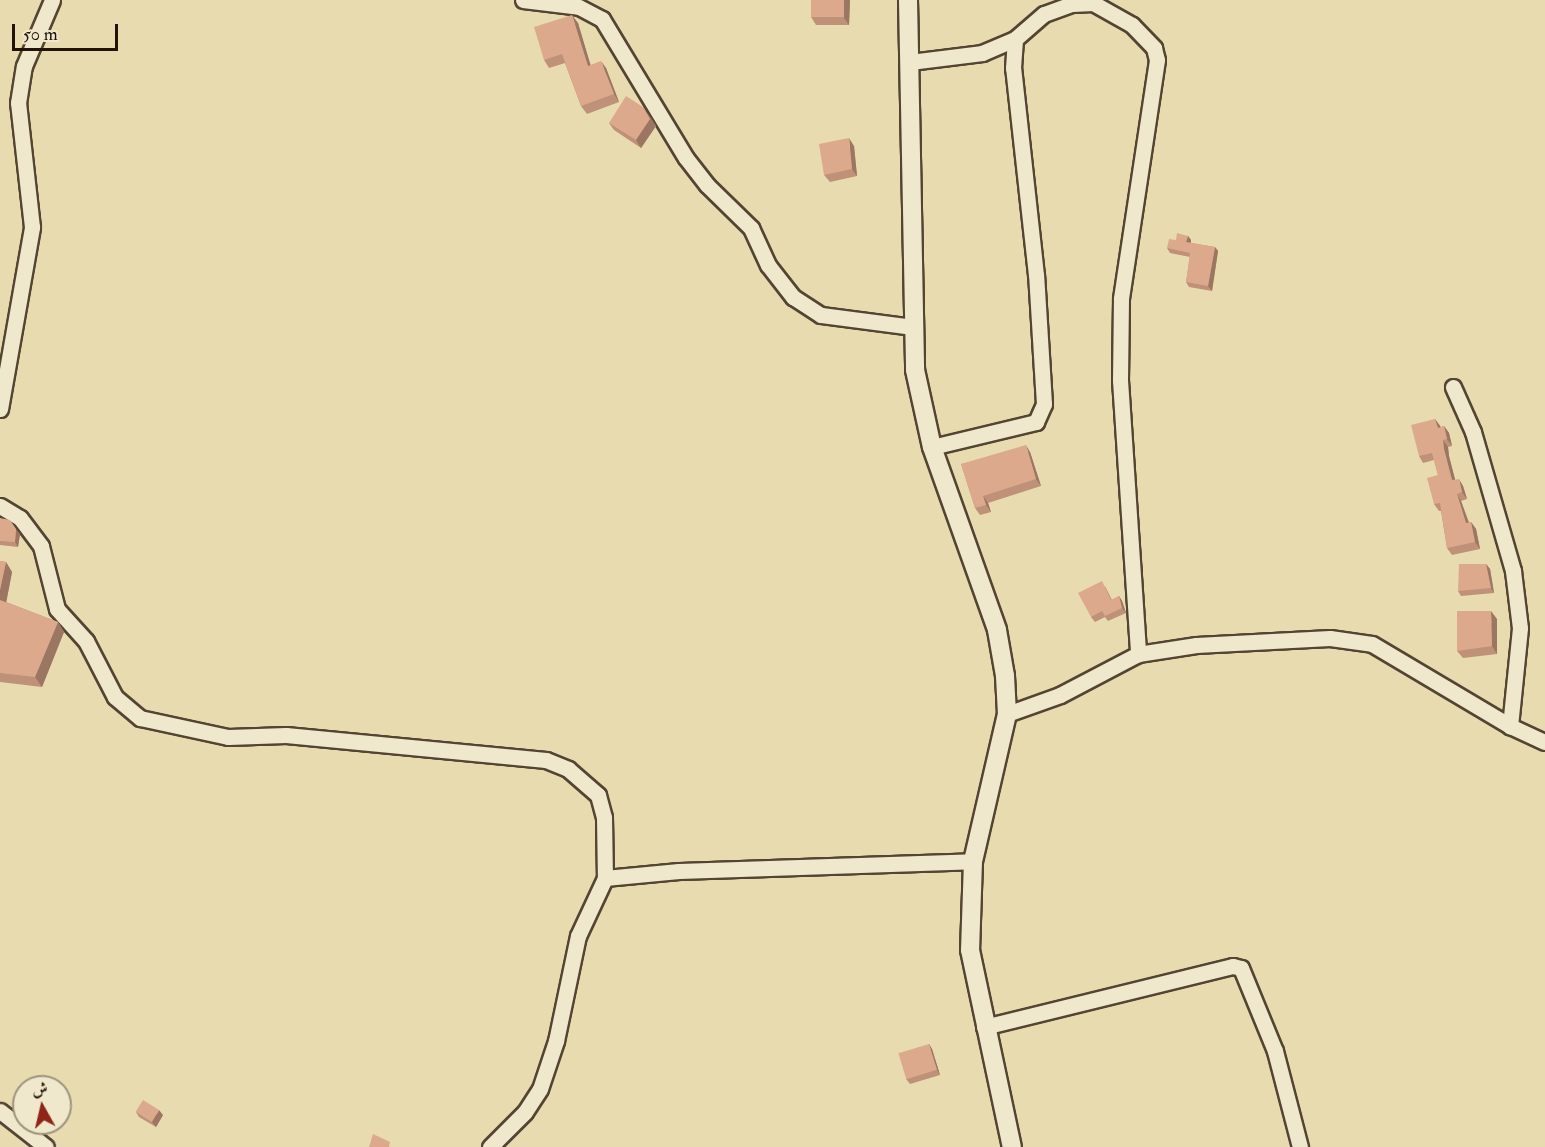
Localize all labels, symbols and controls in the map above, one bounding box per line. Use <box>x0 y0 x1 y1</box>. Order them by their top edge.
scale bar <box>15 12 122 50</box>
text: 50 m <box>23 23 58 46</box>
north arrow <box>12 1075 72 1135</box>
text: ش <box>31 1078 49 1100</box>

